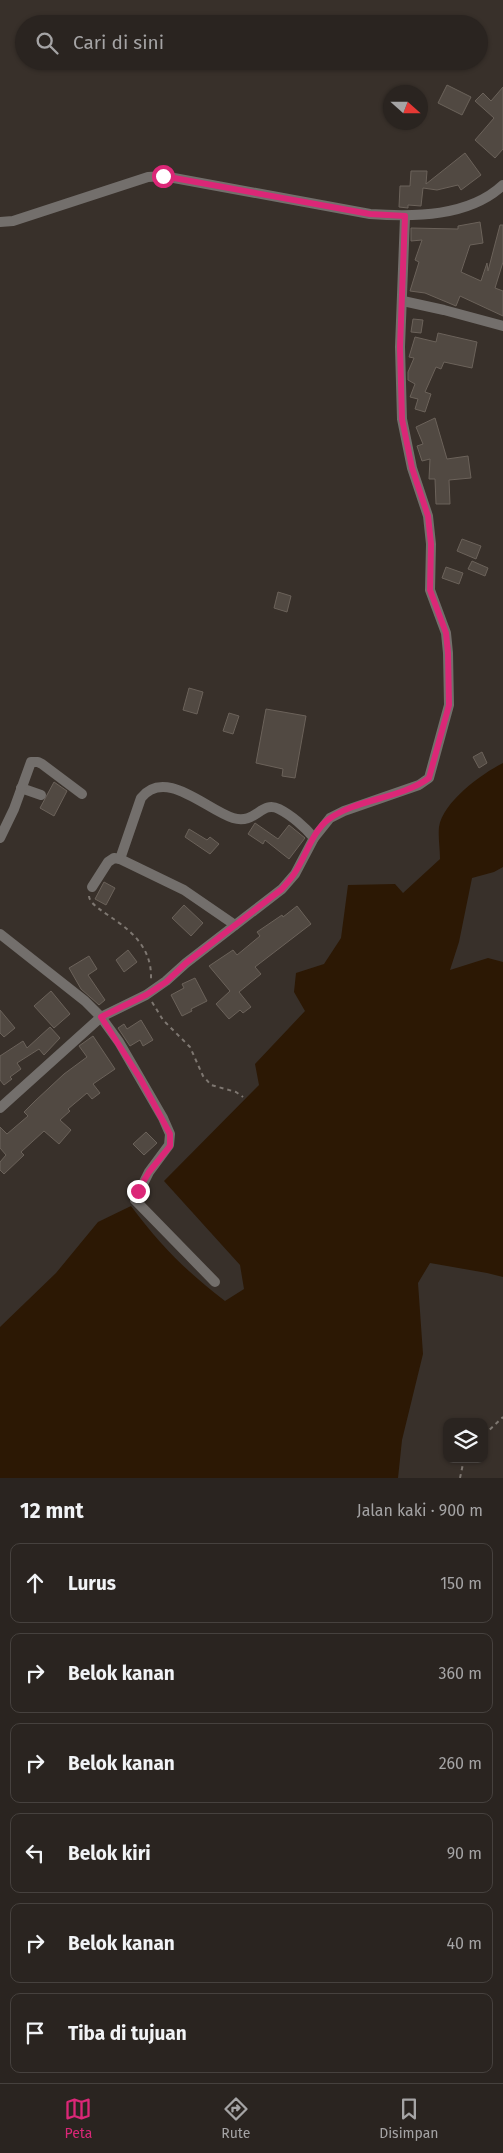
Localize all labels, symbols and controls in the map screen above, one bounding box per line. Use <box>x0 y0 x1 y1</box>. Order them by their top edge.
search box <box>15 15 488 70</box>
icon: search <box>33 29 61 57</box>
text: Cari di sini <box>73 31 164 54</box>
north arrow <box>383 85 428 130</box>
route start <box>152 165 175 188</box>
route end <box>127 1180 150 1203</box>
map controls <box>443 1418 488 1463</box>
button: layers <box>443 1418 488 1463</box>
text: 12 mnt <box>20 1498 84 1524</box>
text: Jalan kaki · 900 m <box>357 1501 483 1520</box>
icon: ahead <box>21 1569 49 1597</box>
text: Lurus <box>68 1572 116 1595</box>
text: 150 m <box>440 1574 482 1593</box>
icon: right <box>21 1659 49 1687</box>
text: Belok kanan <box>68 1662 175 1685</box>
text: 360 m <box>439 1664 482 1683</box>
icon: right <box>21 1749 49 1777</box>
text: Belok kanan <box>68 1752 175 1775</box>
text: 260 m <box>439 1754 482 1773</box>
icon: left <box>21 1839 49 1867</box>
text: Belok kiri <box>68 1842 151 1865</box>
text: 90 m <box>447 1844 482 1863</box>
icon: right <box>21 1929 49 1957</box>
text: Belok kanan <box>68 1932 175 1955</box>
text: 40 m <box>447 1934 482 1953</box>
icon: arrive <box>21 2019 49 2047</box>
text: Tiba di tujuan <box>68 2022 187 2045</box>
tab: Peta <box>64 2095 92 2142</box>
tab: Rute <box>221 2095 250 2142</box>
tab: Disimpan <box>379 2095 439 2142</box>

